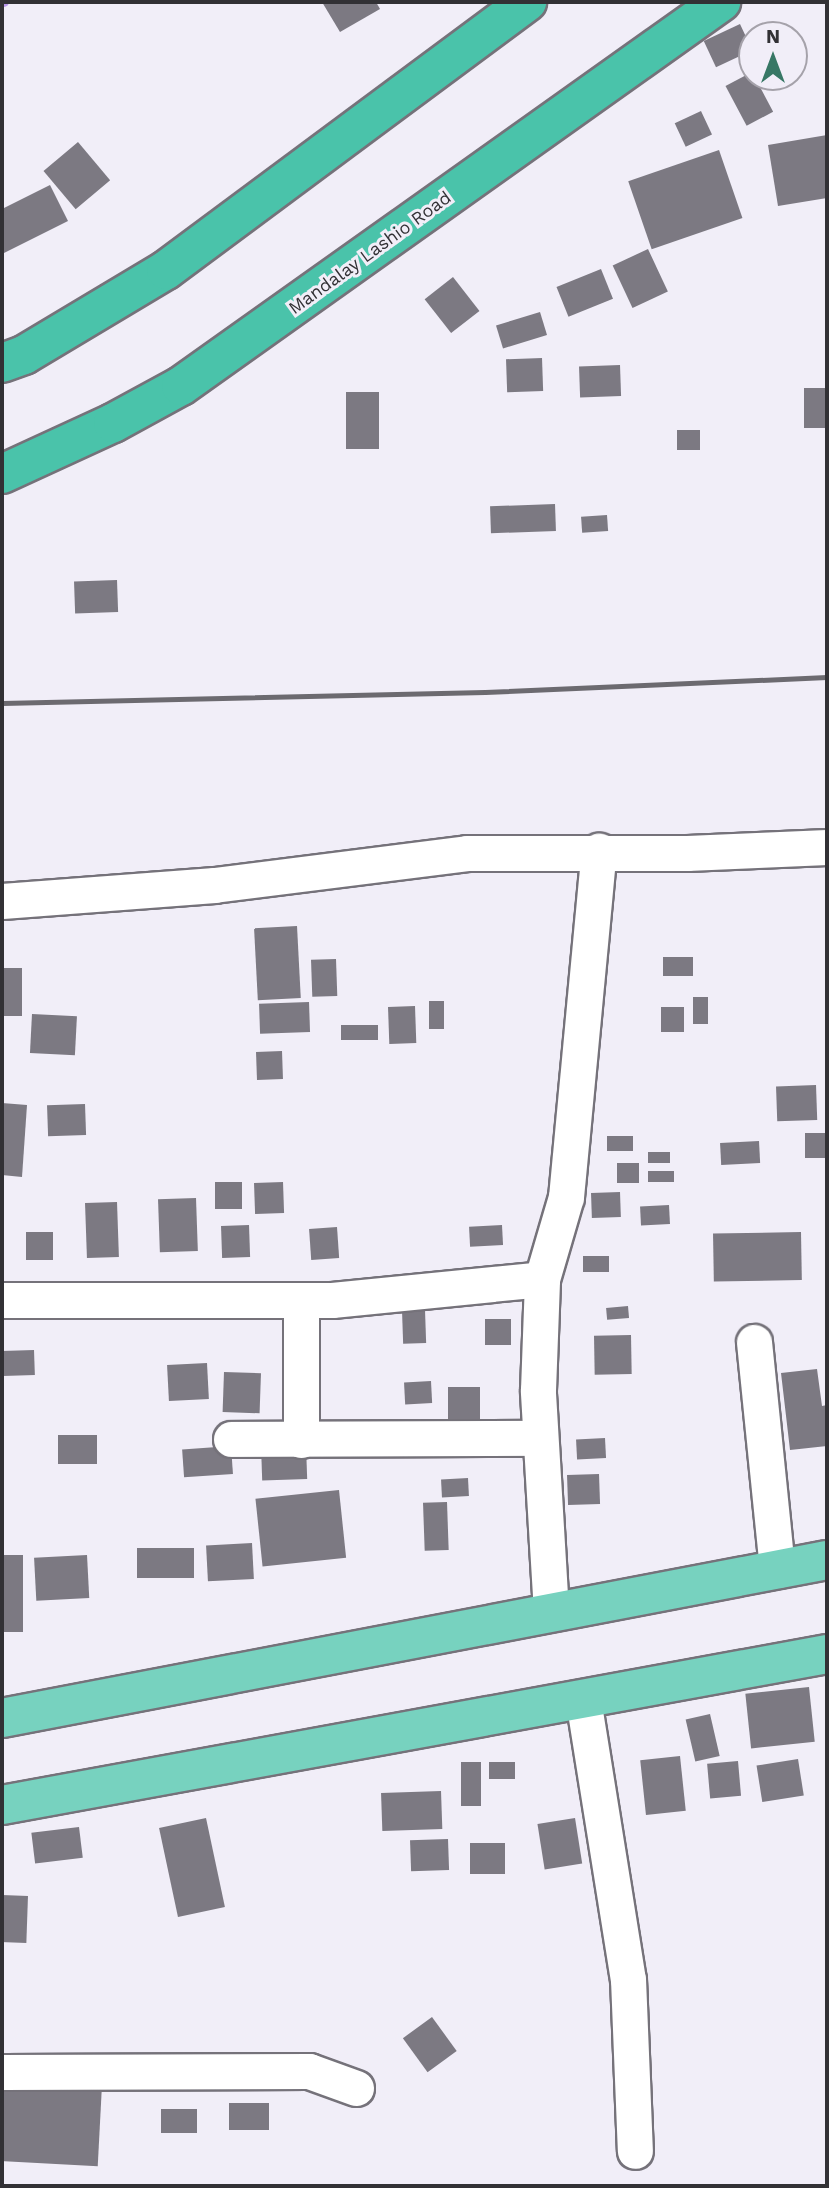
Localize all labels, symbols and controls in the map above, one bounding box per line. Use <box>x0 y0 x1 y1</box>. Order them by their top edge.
north arrow <box>738 21 808 91</box>
text: N <box>766 25 780 48</box>
street label: Mandalay Lashio Road <box>284 187 456 319</box>

